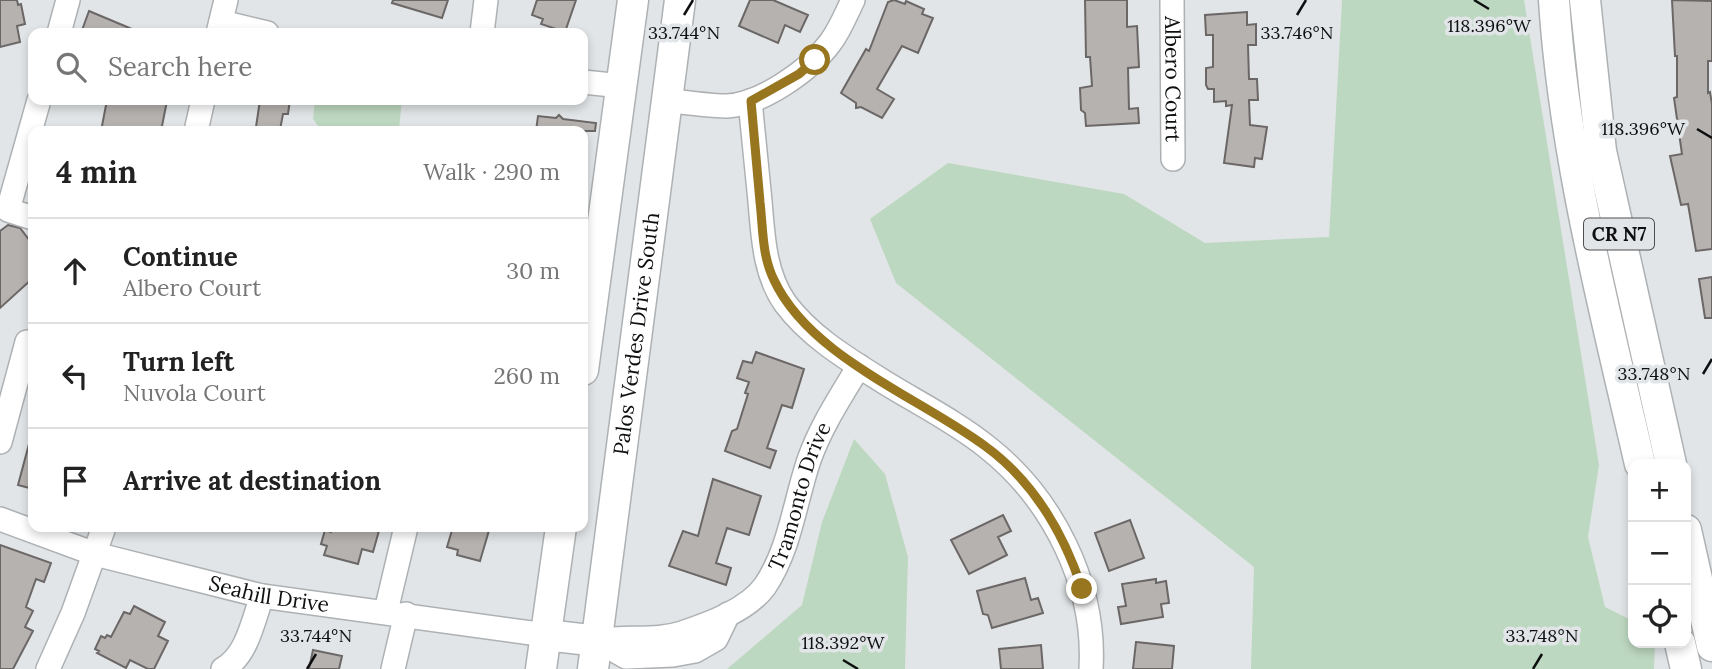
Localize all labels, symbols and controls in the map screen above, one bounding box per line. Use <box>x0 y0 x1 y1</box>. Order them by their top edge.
text: 118.396°W <box>1447 14 1532 37</box>
street label: Albero Court <box>1159 15 1187 143</box>
text: 33.744°N <box>648 21 720 44</box>
text: 33.746°N <box>1260 21 1334 44</box>
search box <box>28 28 588 105</box>
route start <box>799 44 830 75</box>
icon: search <box>52 48 90 86</box>
text: Search here <box>108 50 252 83</box>
text: 118.396°W <box>1601 117 1686 140</box>
text: 4 min <box>56 153 137 191</box>
text: Walk · 290 m <box>423 157 560 186</box>
street label: Palos Verdes Drive South <box>607 211 665 457</box>
road number: CR N7 <box>1584 218 1654 250</box>
text: Continue <box>123 240 238 273</box>
icon: ahead <box>56 252 94 290</box>
text: 30 m <box>506 256 560 285</box>
text: Albero Court <box>123 273 261 302</box>
text: Turn left <box>123 345 234 378</box>
icon: left <box>56 357 94 395</box>
text: 260 m <box>493 361 560 390</box>
text: 33.748°N <box>1618 362 1690 385</box>
text: Nuvola Court <box>123 378 266 407</box>
street label: Tramonto Drive <box>762 417 837 575</box>
map controls <box>1628 459 1691 648</box>
button: + <box>1628 459 1691 522</box>
icon: arrive <box>56 462 94 500</box>
text: Arrive at destination <box>123 464 381 497</box>
button: − <box>1628 522 1691 585</box>
street label: Seahill Drive <box>206 569 331 618</box>
route end <box>1066 573 1097 604</box>
button: locate <box>1628 585 1691 648</box>
text: 33.744°N <box>280 624 352 647</box>
text: 33.748°N <box>1506 624 1578 647</box>
text: 118.392°W <box>802 631 886 654</box>

